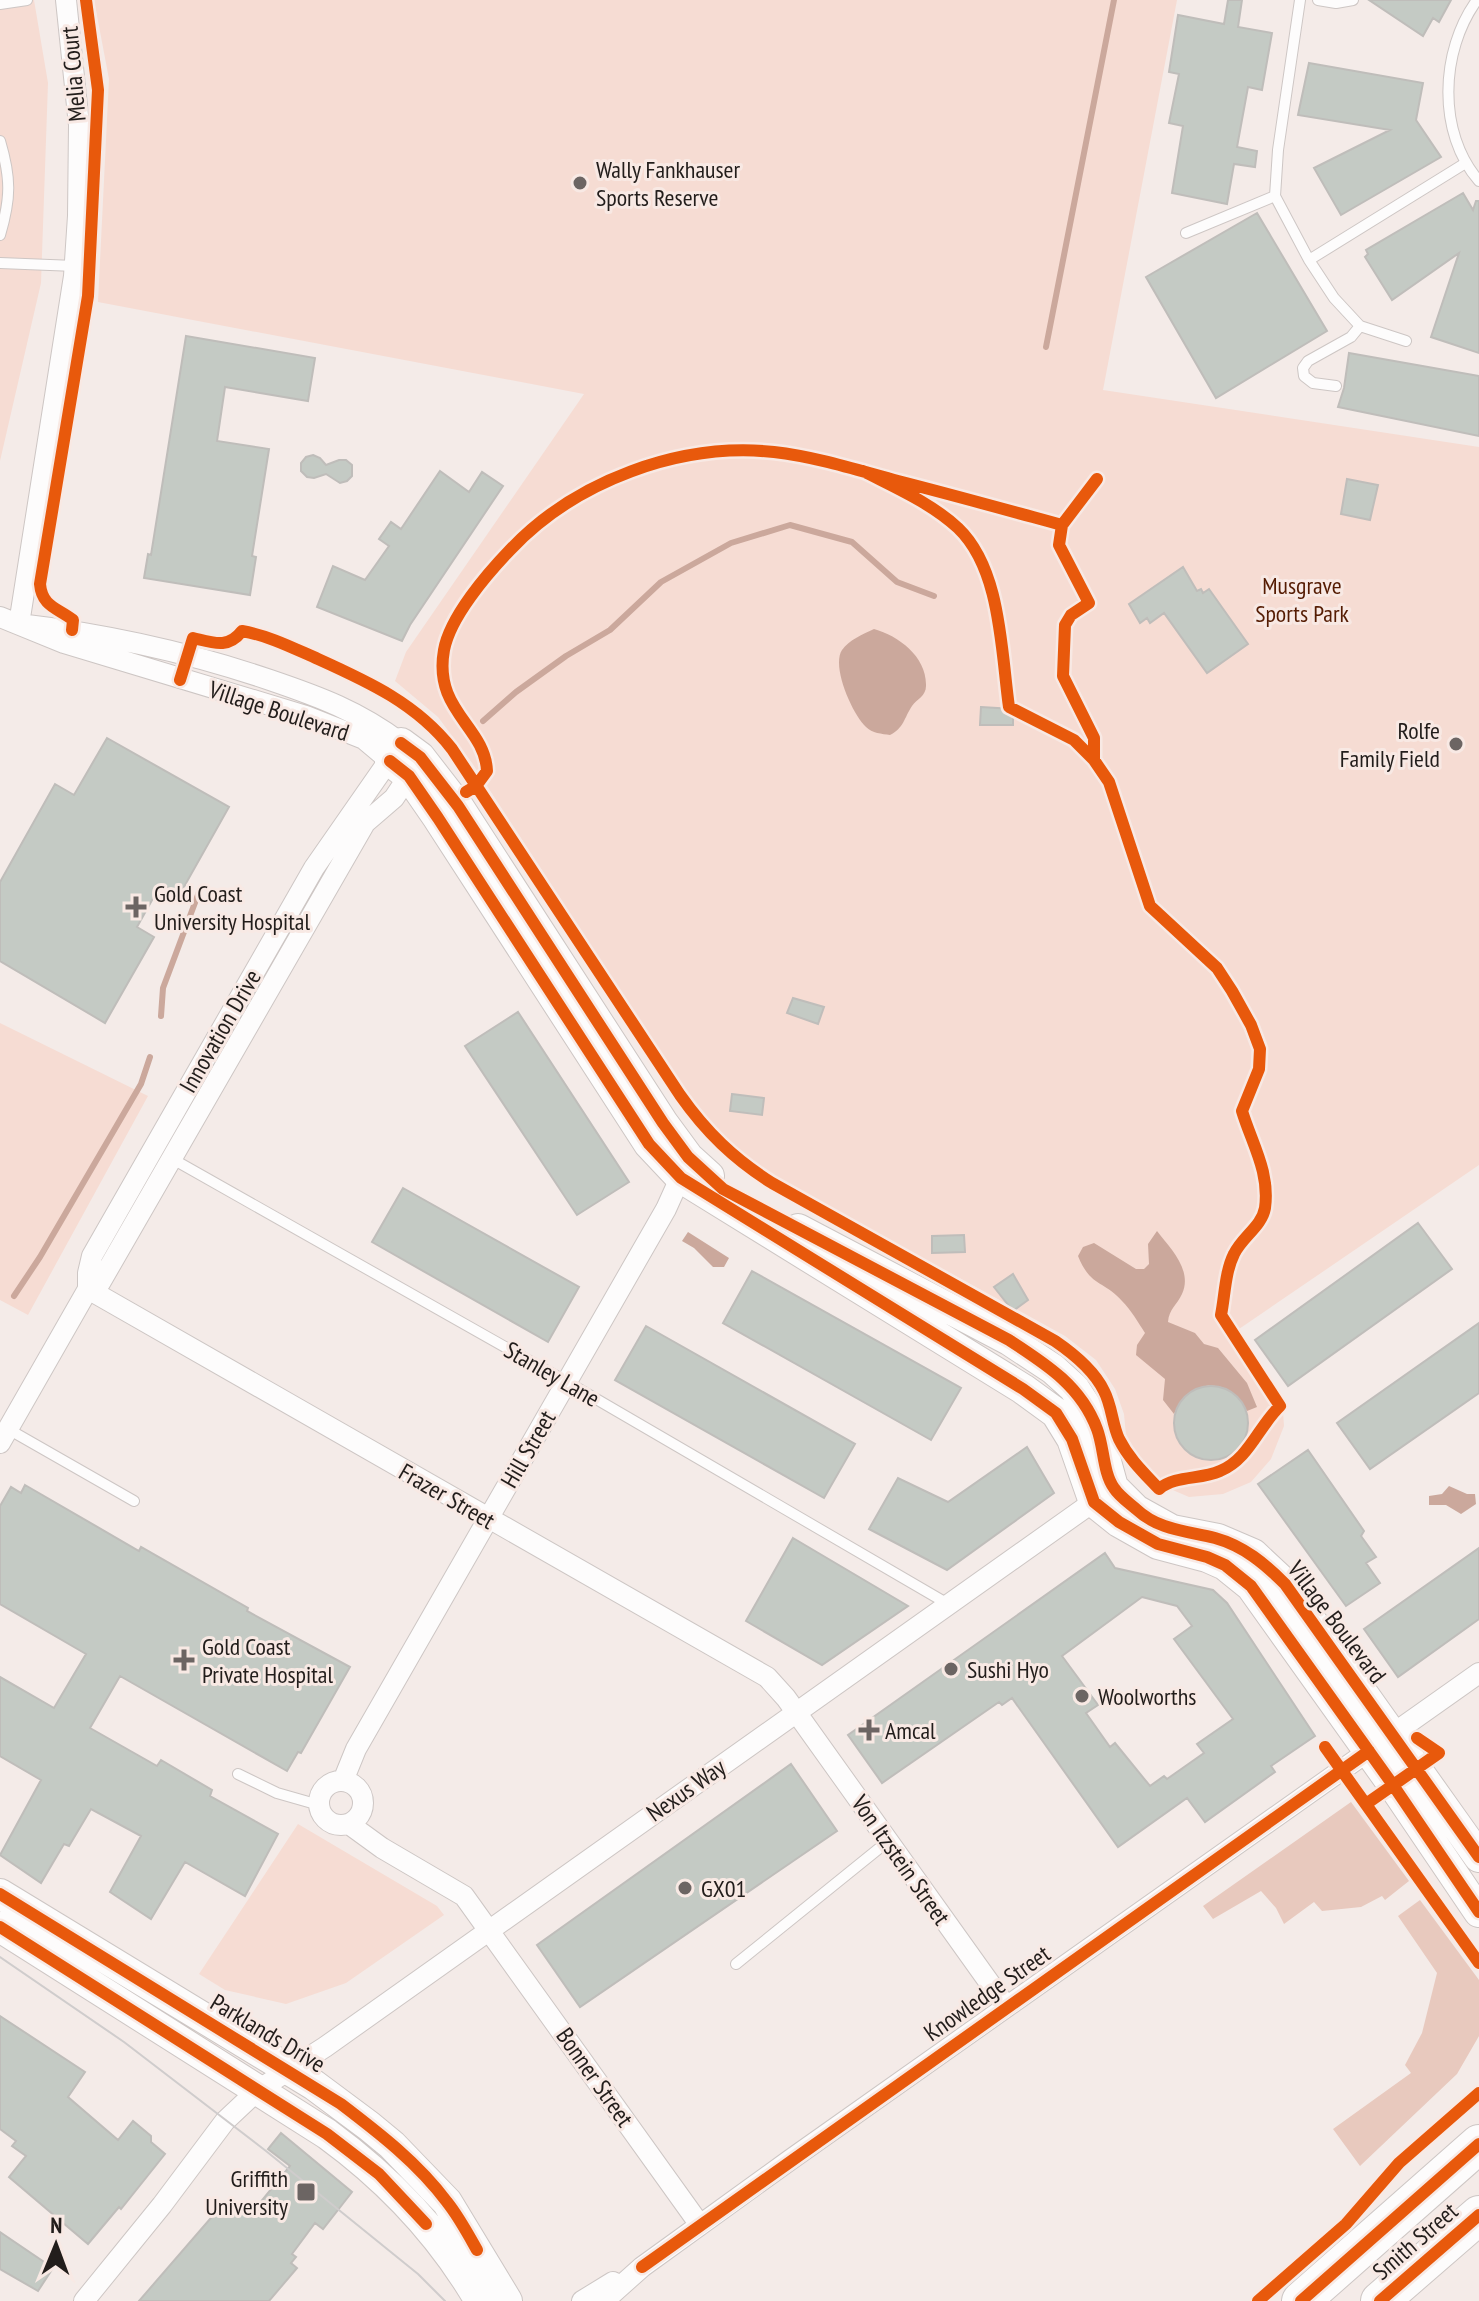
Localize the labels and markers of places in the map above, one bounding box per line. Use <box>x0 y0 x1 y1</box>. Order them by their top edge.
place label: Wally Fankhauser Sports Reserve <box>596 154 740 213</box>
marker: Wally Fankhauser Sports Reserve <box>571 174 589 192</box>
place label: Rolfe Family Field <box>1340 715 1440 774</box>
marker: Rolfe Family Field <box>1447 735 1465 753</box>
place label: Gold Coast University Hospital <box>154 878 310 937</box>
marker: Gold Coast University Hospital <box>125 896 147 918</box>
place label: Gold Coast Private Hospital <box>202 1631 333 1690</box>
marker: Gold Coast Private Hospital <box>173 1649 195 1671</box>
place label: Sushi Hyo <box>967 1654 1049 1685</box>
marker: Sushi Hyo <box>942 1660 960 1678</box>
place label: Woolworths <box>1098 1681 1196 1712</box>
marker: Woolworths <box>1073 1687 1091 1705</box>
place label: Amcal <box>885 1715 936 1746</box>
marker: Amcal <box>860 1721 878 1739</box>
place label: GX01 <box>701 1873 746 1904</box>
marker: GX01 <box>676 1879 694 1897</box>
place label: Griffith University <box>205 2163 288 2222</box>
marker: Griffith University <box>295 2181 317 2203</box>

